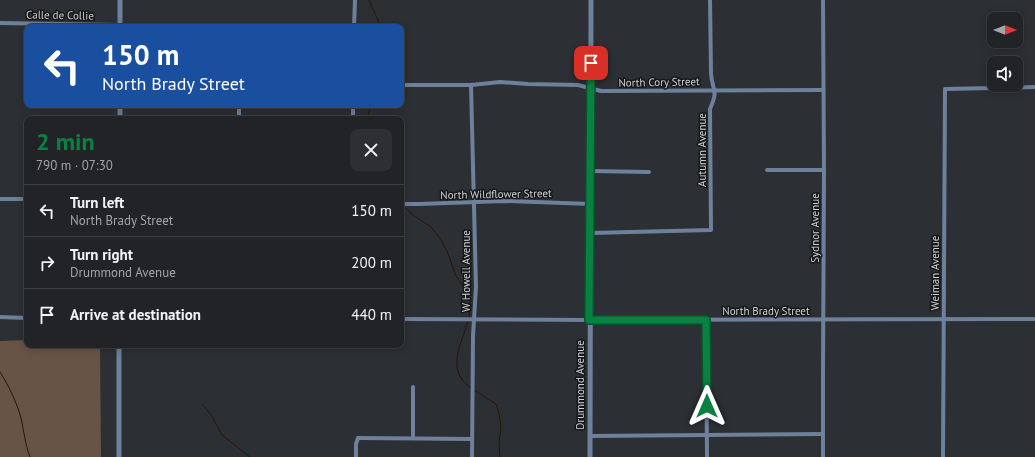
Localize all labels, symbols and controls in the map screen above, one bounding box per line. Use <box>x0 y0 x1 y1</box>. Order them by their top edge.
street label: Calle de Collie <box>26 7 94 23</box>
north arrow <box>987 12 1023 48</box>
map controls <box>987 12 1023 92</box>
text: 150 m <box>102 36 179 73</box>
icon: left <box>36 40 88 92</box>
pin <box>574 46 608 80</box>
icon: arrive <box>580 52 602 74</box>
button: sound <box>987 56 1023 92</box>
text: North Brady Street <box>102 72 245 95</box>
street label: North Cory Street <box>618 74 700 90</box>
street label: Autumn Avenue <box>695 113 709 187</box>
text: 2 min <box>36 126 95 157</box>
button: close <box>350 129 392 171</box>
text: 790 m · 07:30 <box>36 157 113 174</box>
street label: North Wildflower Street <box>440 186 552 202</box>
text: Turn left <box>70 193 124 212</box>
street label: Sydnor Avenue <box>808 193 822 263</box>
icon: left <box>36 200 58 222</box>
text: 150 m <box>351 201 392 220</box>
text: North Brady Street <box>70 212 173 229</box>
street label: W Howell Avenue <box>459 230 473 312</box>
street label: Weiman Avenue <box>928 235 942 310</box>
text: Turn right <box>70 245 133 264</box>
icon: right <box>36 252 58 274</box>
text: 200 m <box>351 253 392 272</box>
text: Drummond Avenue <box>70 264 176 281</box>
icon: arrive <box>36 304 58 326</box>
street label: North Brady Street <box>722 304 810 318</box>
text: Arrive at destination <box>70 305 201 324</box>
text: 440 m <box>351 305 392 324</box>
street label: Drummond Avenue <box>573 340 587 430</box>
position arrow <box>686 385 728 427</box>

